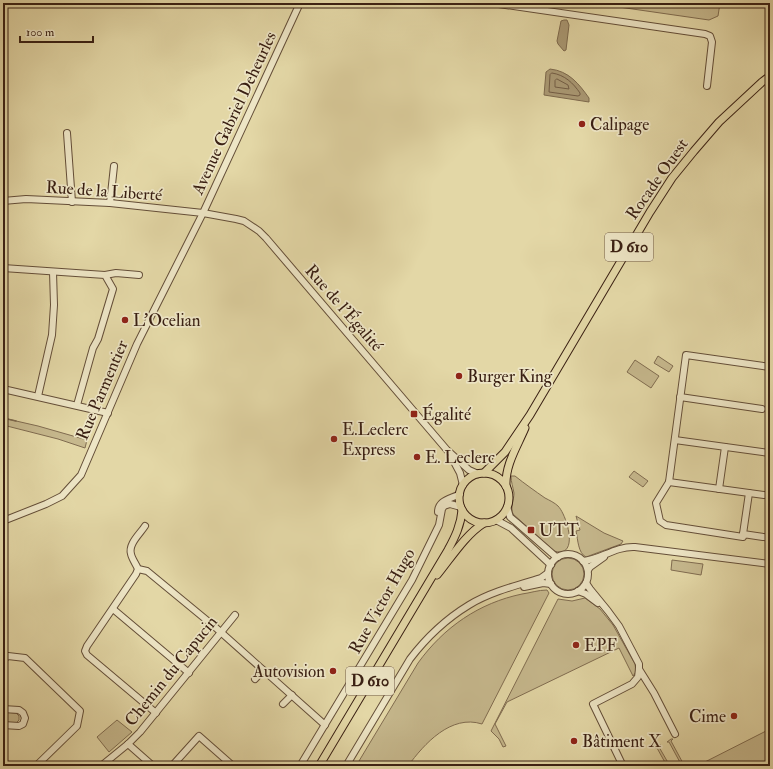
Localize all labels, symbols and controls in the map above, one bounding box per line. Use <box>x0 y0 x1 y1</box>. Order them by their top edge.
scale bar <box>20 18 93 44</box>
text: 100 m <box>26 25 55 40</box>
street label: Avenue Gabriel Deheurles <box>187 28 281 199</box>
place label: Calipage <box>590 114 649 136</box>
marker: Calipage <box>577 119 587 129</box>
street label: Rocade Ouest <box>621 134 693 224</box>
street label: Rue de la Liberté <box>45 176 164 206</box>
road number: D 610 <box>605 233 653 261</box>
street label: Rue de l'Égalité <box>301 260 389 356</box>
place label: L'Ocelian <box>133 310 201 331</box>
marker: L'Ocelian <box>120 315 130 325</box>
street label: Rue Parmentier <box>72 336 133 443</box>
place label: Burger King <box>467 366 553 387</box>
marker: Burger King <box>454 371 464 381</box>
place label: Égalité <box>422 403 472 425</box>
marker: Égalité <box>409 409 419 419</box>
place label: E.Leclerc Express <box>342 419 408 461</box>
marker: E.Leclerc Express <box>329 434 339 444</box>
place label: E. Leclerc <box>425 447 495 468</box>
marker: E. Leclerc <box>412 452 422 462</box>
place label: UTT <box>539 520 579 541</box>
marker: UTT <box>526 525 536 535</box>
street label: Rue Victor Hugo <box>344 545 420 657</box>
street label: Chemin du Capucin <box>120 611 223 731</box>
place label: EPF <box>584 635 617 656</box>
marker: EPF <box>571 640 581 650</box>
place label: Autovision <box>252 661 325 682</box>
marker: Autovision <box>328 666 338 676</box>
road number: D 610 <box>346 667 394 695</box>
place label: Cime <box>689 706 726 727</box>
marker: Cime <box>729 711 739 721</box>
place label: Bâtiment X <box>582 731 661 752</box>
marker: Bâtiment X <box>569 736 579 746</box>

